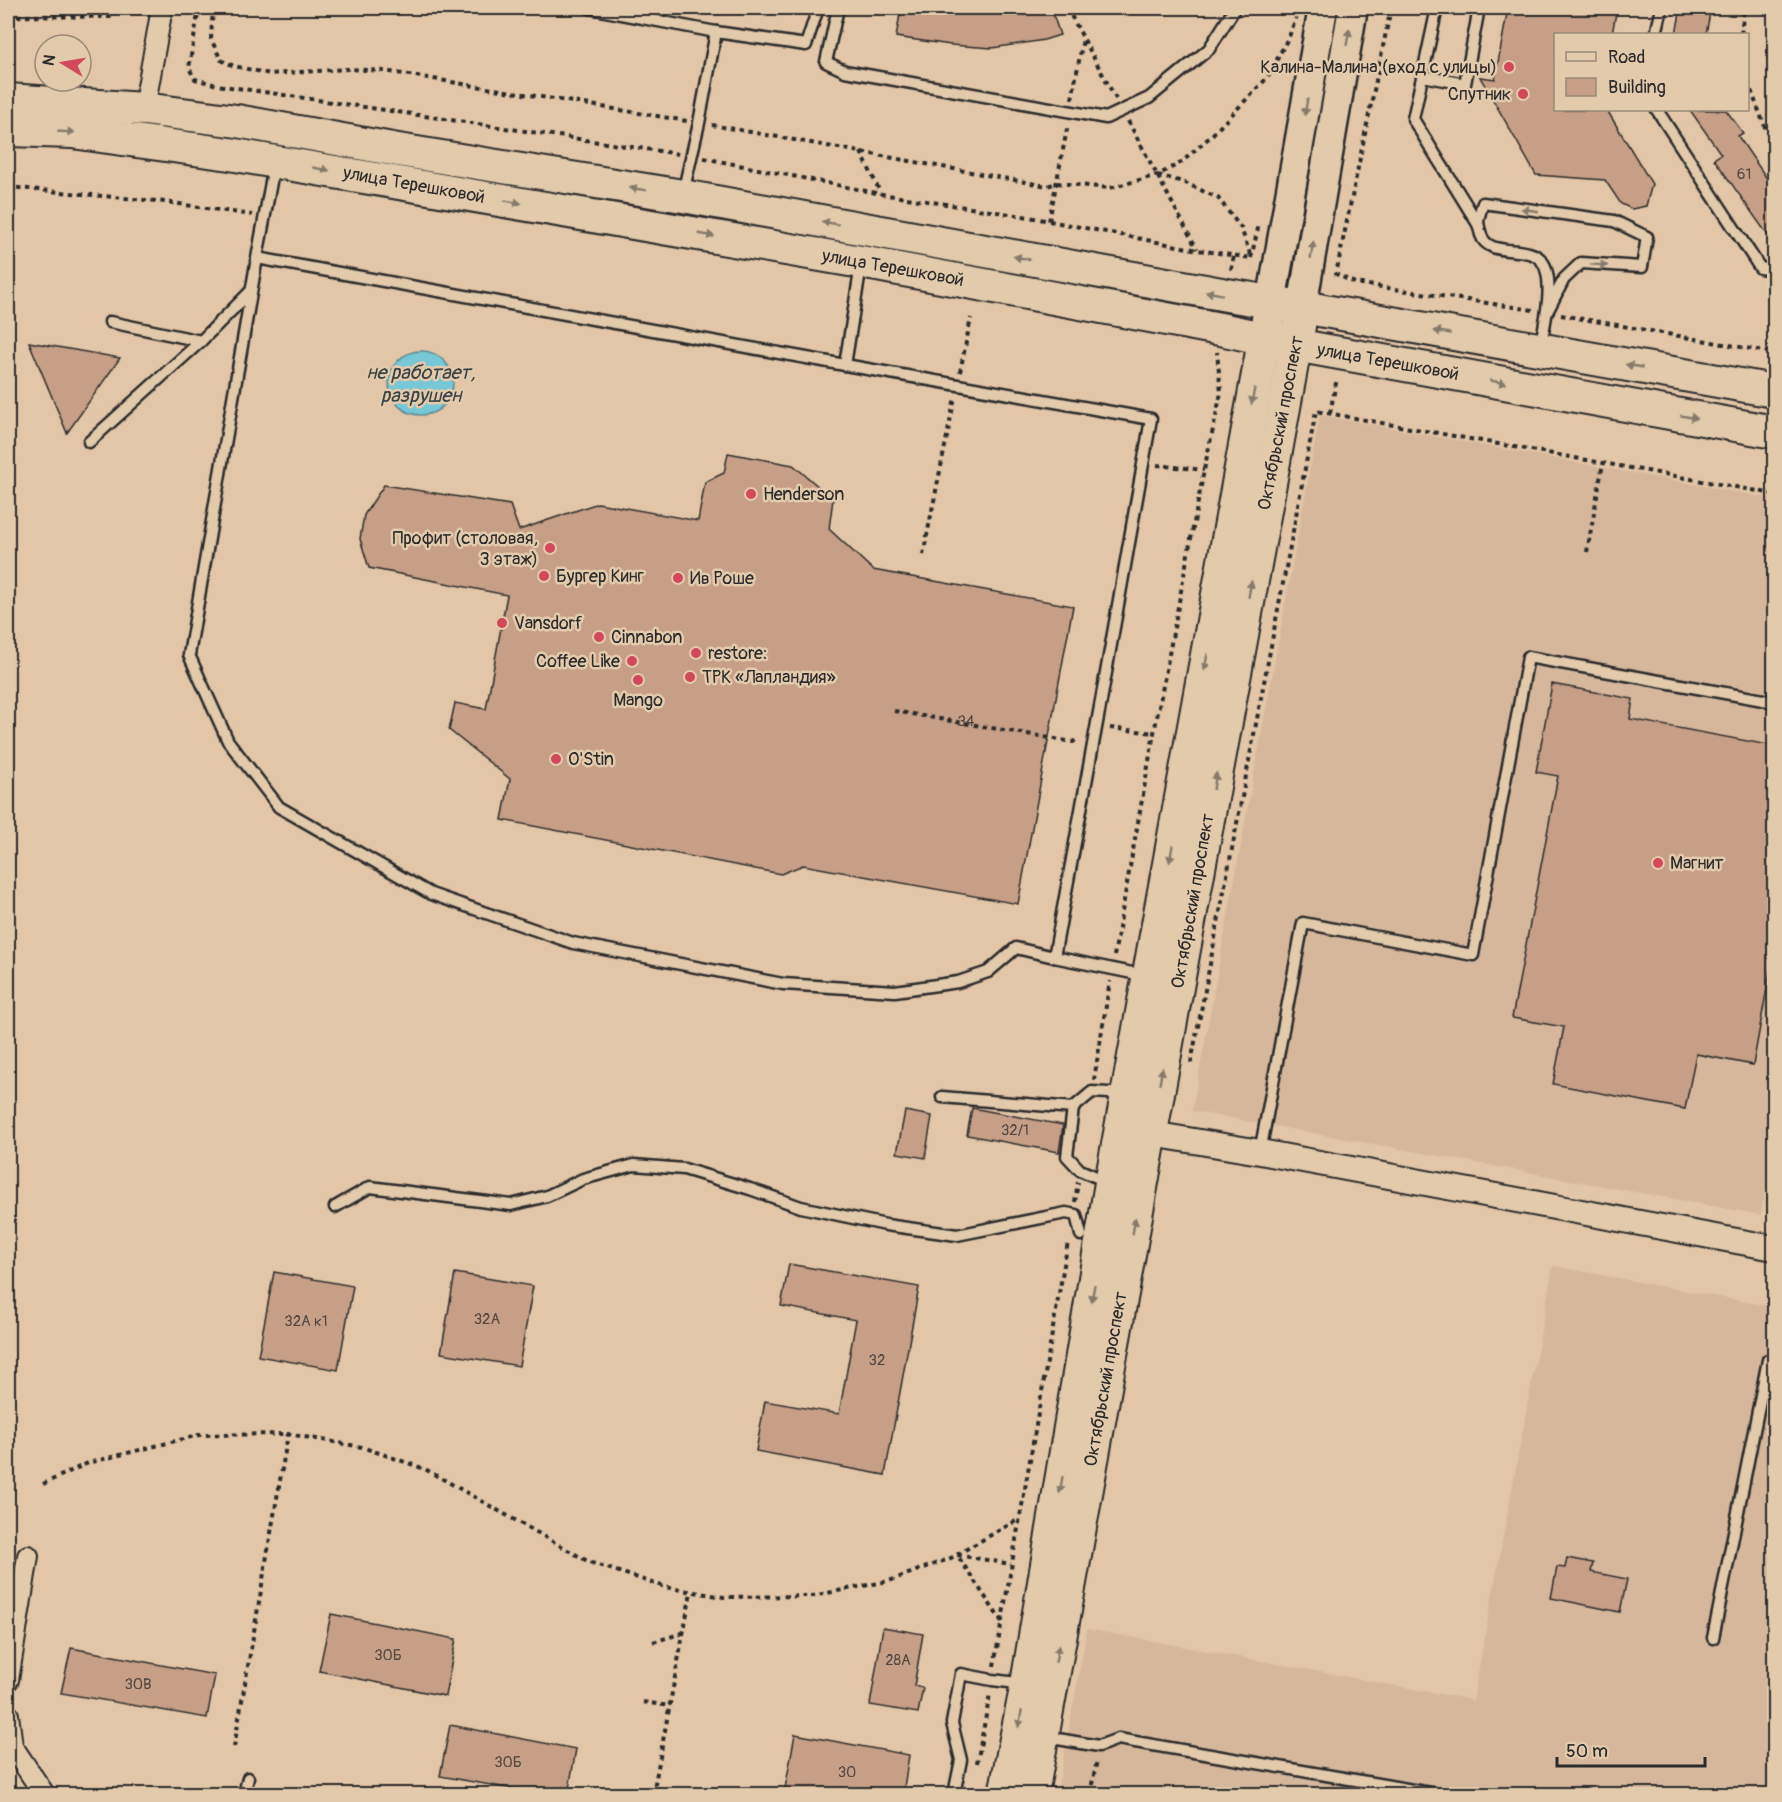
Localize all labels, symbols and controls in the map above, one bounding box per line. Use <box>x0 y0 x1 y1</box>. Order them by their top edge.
one-way arrow <box>1344 27 1353 46</box>
north arrow <box>33 33 93 93</box>
legend <box>1554 33 1749 111</box>
text: Road <box>1608 46 1645 69</box>
text: N <box>38 53 60 68</box>
place label: Калина-Малина (вход с улицы) <box>1260 56 1497 79</box>
marker: Калина-Малина (вход с улицы) <box>1502 60 1516 74</box>
text: Building <box>1608 76 1666 99</box>
place label: Спутник <box>1448 83 1511 106</box>
marker: Спутник <box>1516 87 1530 101</box>
one-way arrow <box>1301 97 1310 116</box>
one-way arrow <box>56 128 75 137</box>
street label: улица Терешковой <box>340 161 487 209</box>
one-way arrow <box>312 165 331 174</box>
house number: 61 <box>1737 165 1751 184</box>
one-way arrow <box>629 184 648 193</box>
one-way arrow <box>504 198 523 207</box>
one-way arrow <box>1520 205 1539 214</box>
one-way arrow <box>820 218 839 227</box>
one-way arrow <box>696 231 715 240</box>
one-way arrow <box>1308 240 1317 259</box>
street label: улица Терешковой <box>819 244 966 292</box>
one-way arrow <box>1012 253 1031 262</box>
one-way arrow <box>1590 260 1609 269</box>
one-way arrow <box>1204 288 1223 297</box>
one-way arrow <box>1432 327 1451 336</box>
street label: Октябрьский проспект <box>1253 334 1309 512</box>
street label: улица Терешковой <box>1314 338 1461 386</box>
water label: не работает, разрушен <box>367 360 475 408</box>
one-way arrow <box>1625 361 1644 370</box>
one-way arrow <box>1488 378 1507 387</box>
one-way arrow <box>1248 387 1257 406</box>
one-way arrow <box>1680 413 1699 422</box>
place label: Henderson <box>763 483 844 506</box>
marker: Henderson <box>744 487 758 501</box>
place label: Профит (столовая, 3 этаж) <box>393 527 538 571</box>
marker: Профит (столовая, 3 этаж) <box>543 541 557 555</box>
place label: Бургер Кинг <box>556 565 644 588</box>
place label: Ив Роше <box>690 567 754 590</box>
marker: Бургер Кинг <box>537 569 551 583</box>
marker: Ив Роше <box>671 571 685 585</box>
one-way arrow <box>1246 580 1255 599</box>
place label: Vansdorf <box>514 612 583 635</box>
marker: Vansdorf <box>495 616 509 630</box>
place label: Cinnabon <box>611 626 682 649</box>
marker: Cinnabon <box>592 630 606 644</box>
place label: restore: <box>708 642 768 665</box>
marker: restore: <box>689 646 703 660</box>
place label: Coffee Like <box>536 650 620 673</box>
one-way arrow <box>1201 652 1210 671</box>
marker: Coffee Like <box>625 654 639 668</box>
place label: ТРК «Лапландия» <box>702 666 836 689</box>
marker: ТРК «Лапландия» <box>683 670 697 684</box>
marker: Mango <box>631 673 645 687</box>
place label: Mango <box>613 689 663 712</box>
house number: 34 <box>957 712 975 731</box>
place label: O'Stin <box>568 748 614 771</box>
marker: O'Stin <box>549 752 563 766</box>
one-way arrow <box>1211 771 1220 790</box>
street label: Октябрьский проспект <box>1166 812 1220 990</box>
one-way arrow <box>1167 844 1176 863</box>
place label: Магнит <box>1670 852 1723 875</box>
marker: Магнит <box>1651 856 1665 870</box>
one-way arrow <box>1157 1066 1166 1085</box>
house number: 32/1 <box>1001 1121 1029 1140</box>
one-way arrow <box>1130 1216 1139 1235</box>
one-way arrow <box>1088 1283 1097 1302</box>
street label: Октябрьский проспект <box>1079 1290 1133 1468</box>
house number: 32А <box>474 1310 501 1329</box>
house number: 32А к1 <box>284 1312 328 1331</box>
house number: 32 <box>869 1351 885 1370</box>
one-way arrow <box>1056 1476 1065 1495</box>
one-way arrow <box>1053 1645 1062 1664</box>
house number: 30Б <box>374 1646 402 1665</box>
house number: 28А <box>885 1651 911 1670</box>
house number: 30В <box>124 1675 152 1694</box>
one-way arrow <box>1015 1709 1024 1728</box>
scale bar <box>1557 1730 1706 1768</box>
text: 50 m <box>1566 1740 1608 1763</box>
house number: 30Б <box>494 1753 522 1772</box>
house number: 30 <box>838 1763 856 1782</box>

